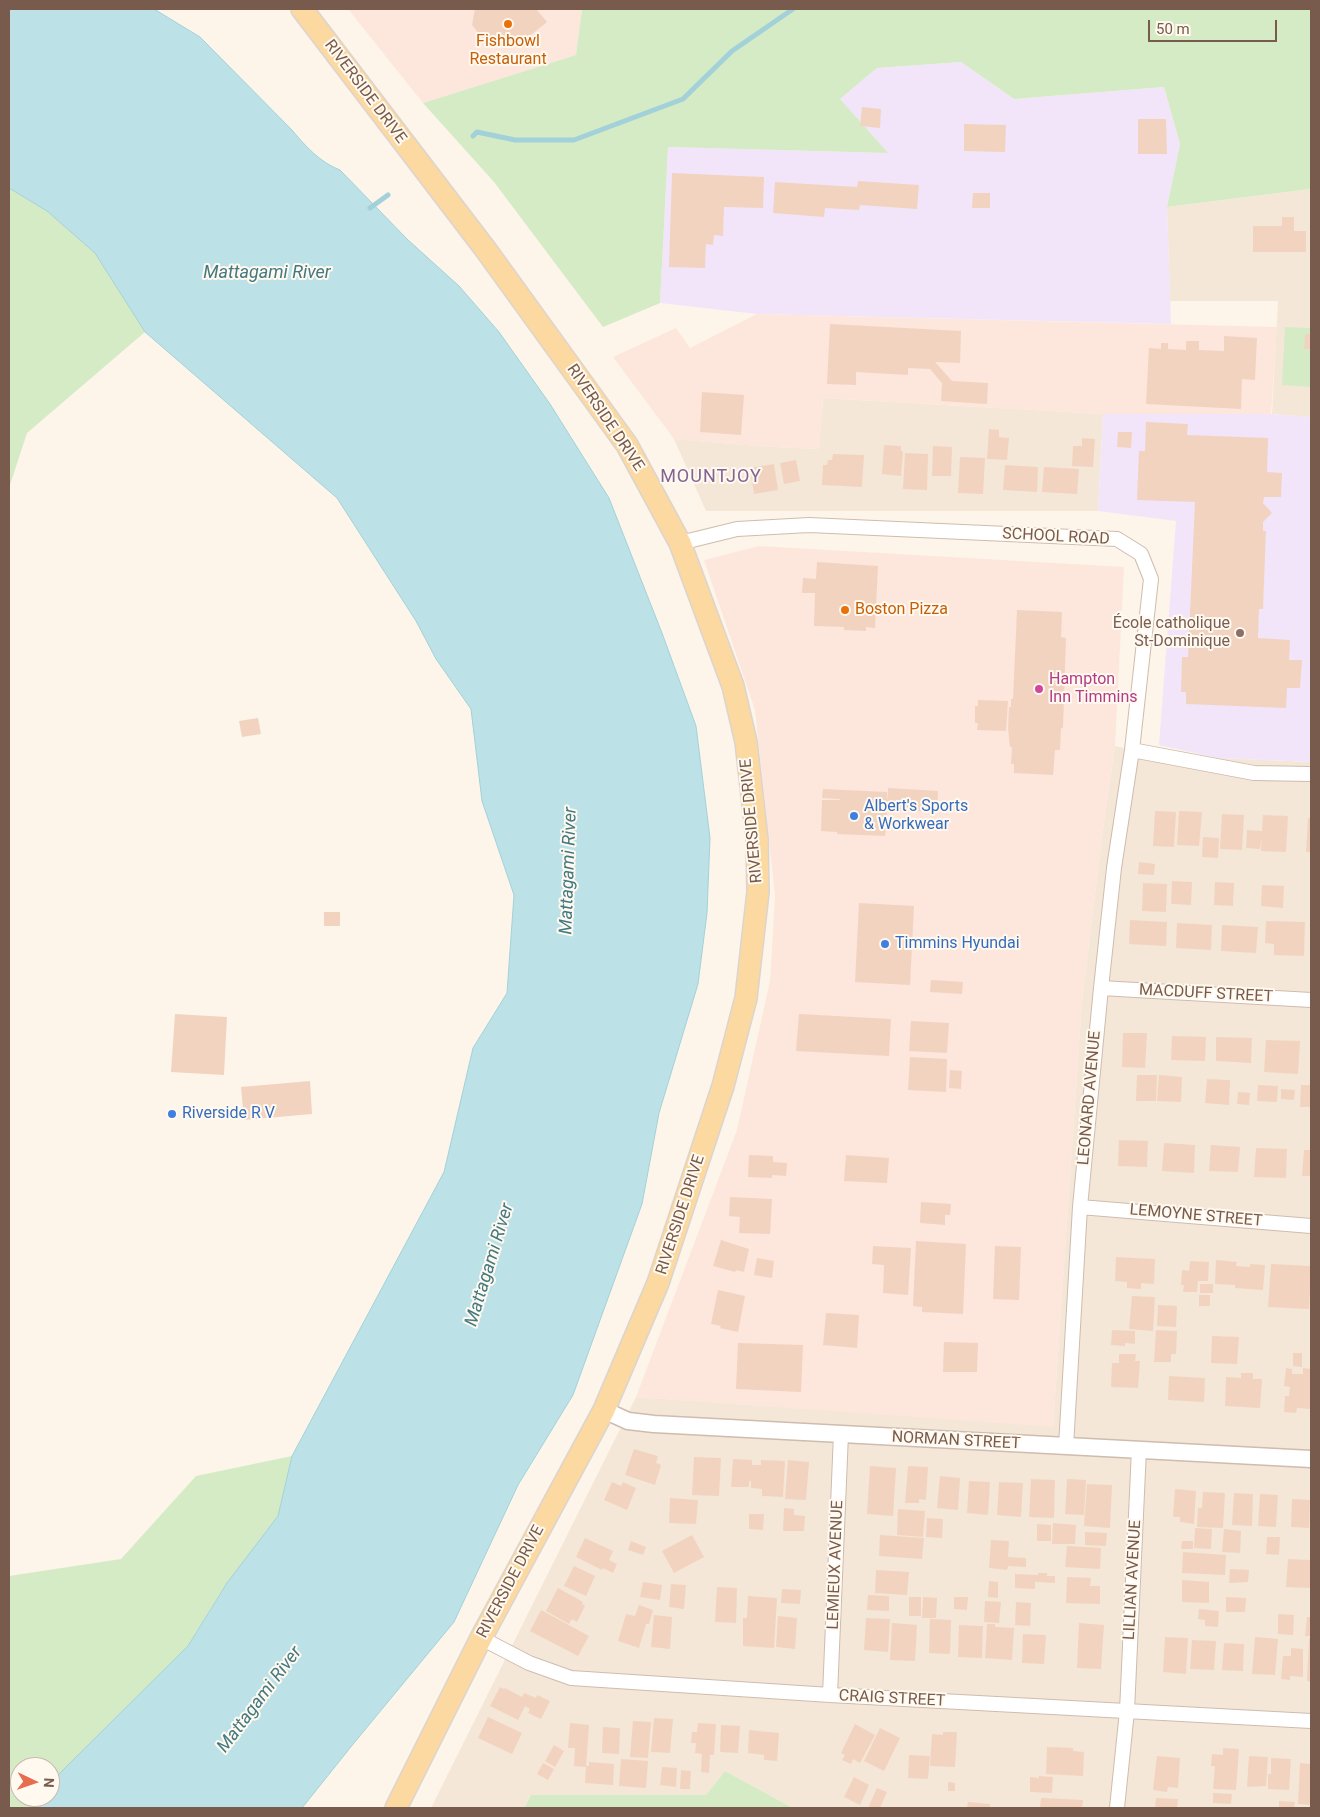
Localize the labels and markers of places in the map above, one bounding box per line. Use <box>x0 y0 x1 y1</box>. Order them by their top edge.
marker: Fishbowl Restaurant <box>502 18 514 30</box>
place label: Fishbowl Restaurant <box>469 32 547 70</box>
place label: Boston Pizza <box>855 600 948 620</box>
marker: Boston Pizza <box>839 604 851 616</box>
place label: École catholique St-Dominique <box>1113 614 1230 652</box>
marker: École catholique St-Dominique <box>1234 627 1246 639</box>
place label: Hampton Inn Timmins <box>1049 670 1137 708</box>
marker: Hampton Inn Timmins <box>1033 683 1045 695</box>
place label: Albert's Sports & Workwear <box>864 797 968 835</box>
marker: Albert's Sports & Workwear <box>848 810 860 822</box>
place label: Timmins Hyundai <box>895 934 1020 954</box>
marker: Timmins Hyundai <box>879 938 891 950</box>
place label: Riverside R V <box>182 1104 275 1124</box>
marker: Riverside R V <box>166 1108 178 1120</box>

